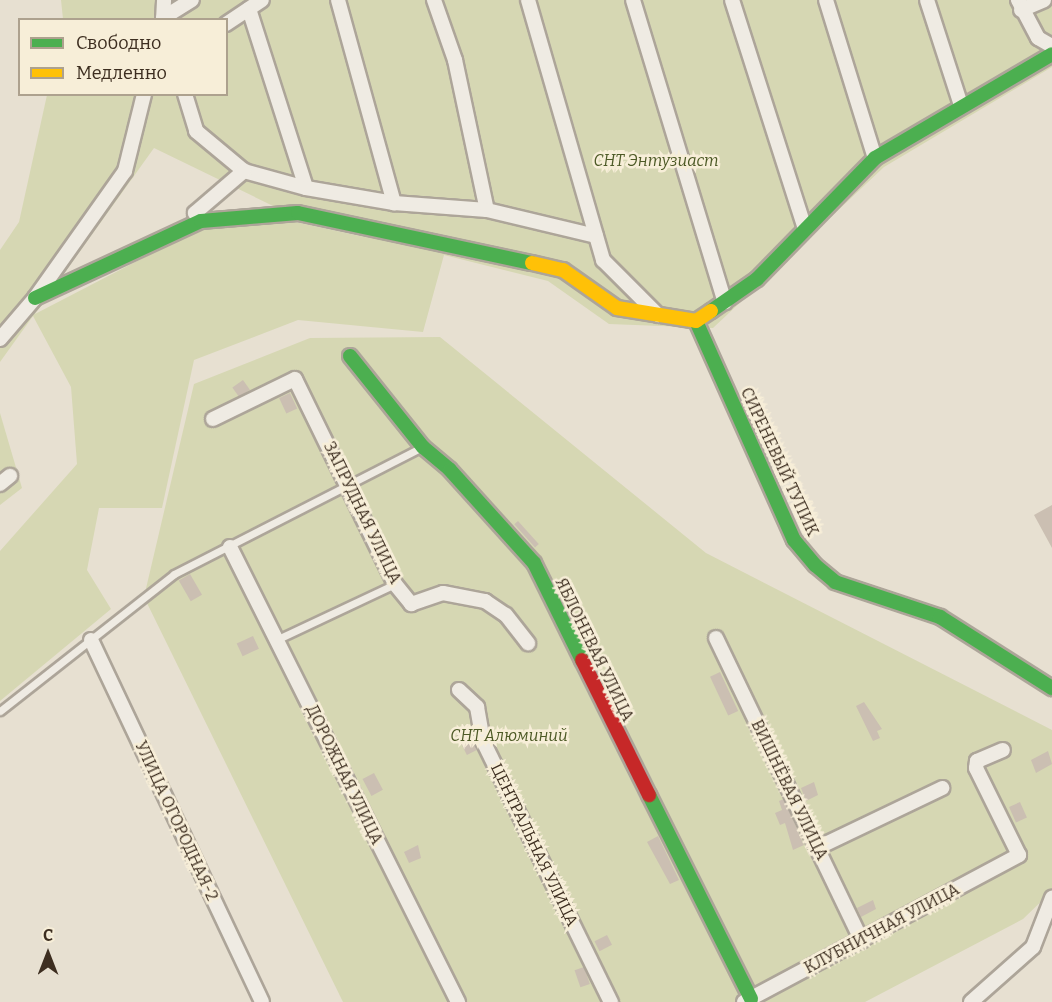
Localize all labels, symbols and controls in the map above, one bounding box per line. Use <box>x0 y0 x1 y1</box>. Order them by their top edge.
legend <box>18 18 228 96</box>
text: Свободно <box>76 32 161 54</box>
text: Медленно <box>76 62 167 84</box>
park label: СНТ Энтузиаст <box>593 151 719 171</box>
street label: СИРЕНЕВЫЙ ТУПИК <box>736 385 822 539</box>
street label: ЗАПРУДНАЯ УЛИЦА <box>319 439 405 587</box>
street label: ЯБЛОНЕВАЯ УЛИЦА <box>551 575 637 725</box>
street label: ДОРОЖНАЯ УЛИЦА <box>302 702 386 848</box>
street label: ВИШНЁВАЯ УЛИЦА <box>747 717 831 863</box>
park label: СНТ Алюминий <box>450 726 568 746</box>
street label: УЛИЦА ОГОРОДНАЯ-2 <box>131 738 221 904</box>
street label: ЦЕНТРАЛЬНАЯ УЛИЦА <box>486 760 582 930</box>
street label: КЛУБНИЧНАЯ УЛИЦА <box>801 880 963 978</box>
north arrow <box>18 924 78 984</box>
text: С <box>43 926 53 945</box>

